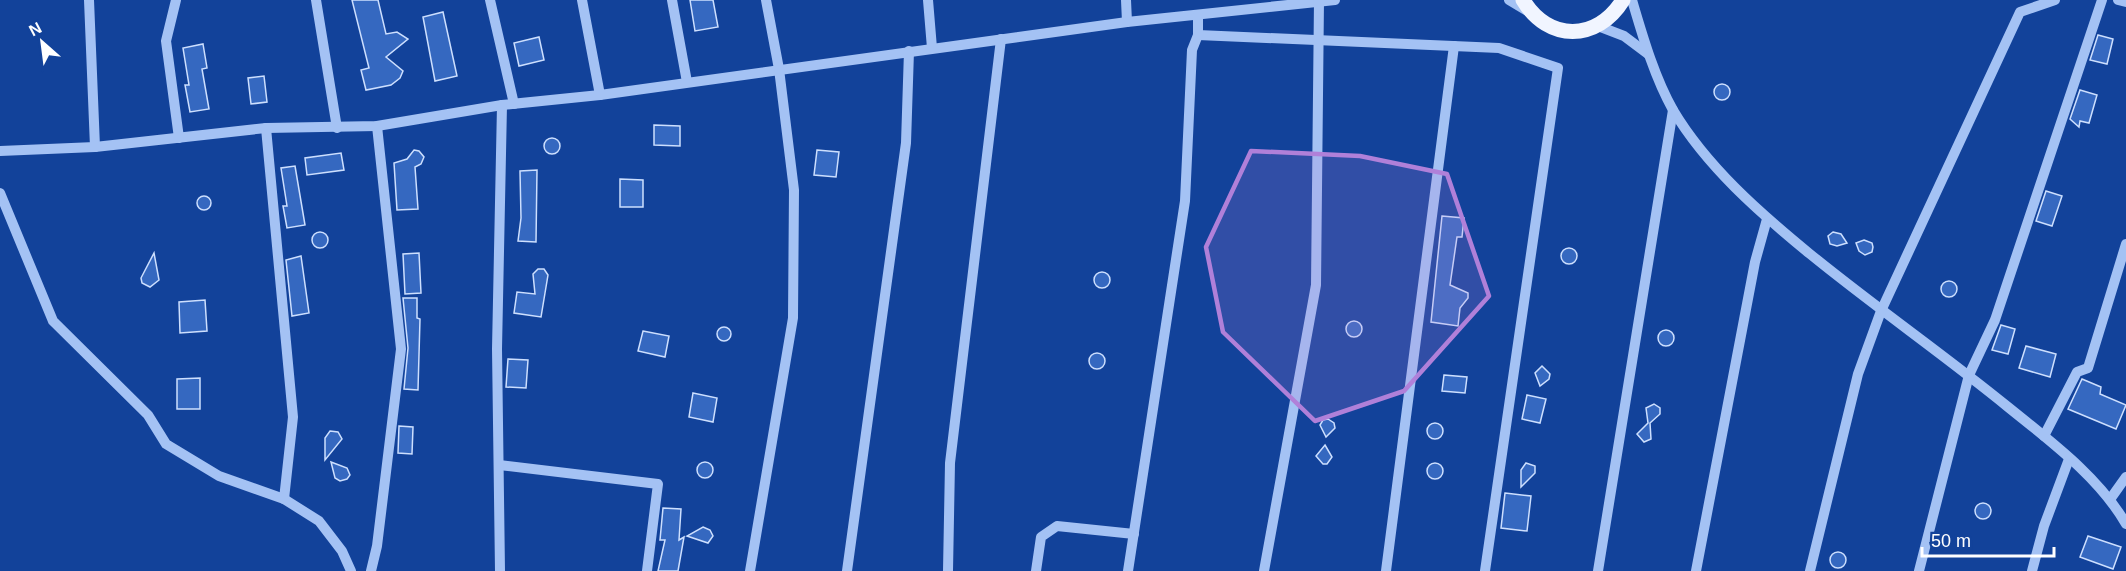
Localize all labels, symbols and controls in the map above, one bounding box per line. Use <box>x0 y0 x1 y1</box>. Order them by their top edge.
north arrow <box>12 12 72 72</box>
text: N <box>26 19 44 39</box>
scale bar <box>1922 520 2054 558</box>
text: 50 m <box>1931 531 1971 551</box>

